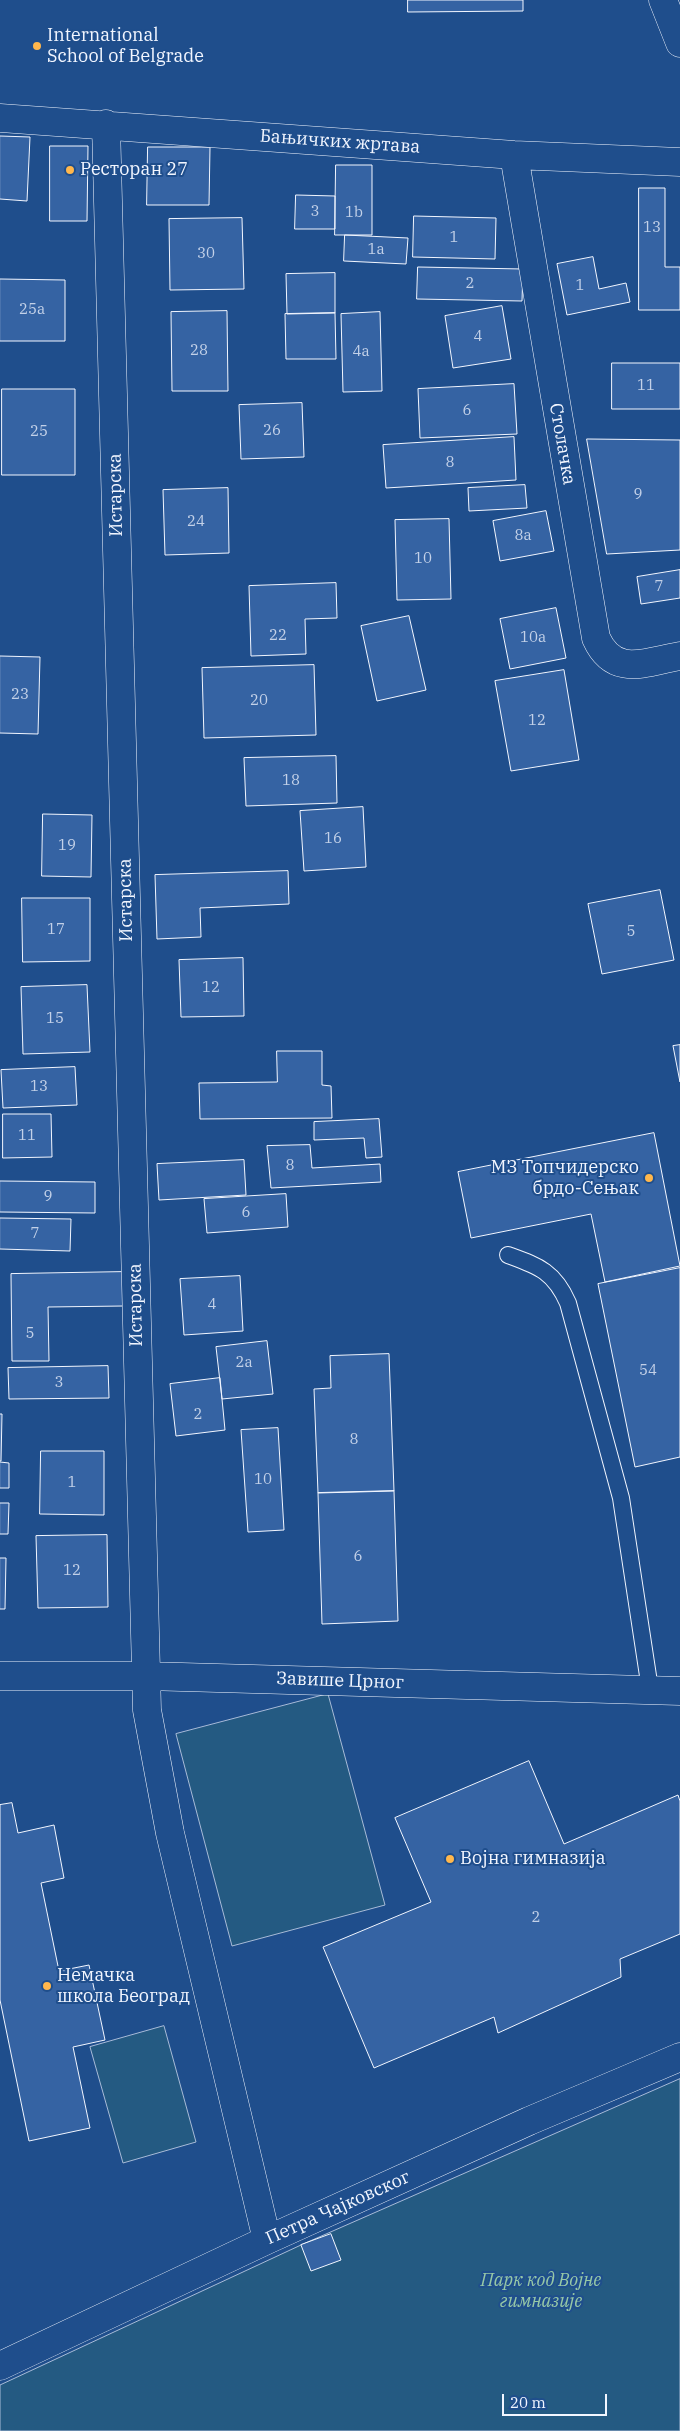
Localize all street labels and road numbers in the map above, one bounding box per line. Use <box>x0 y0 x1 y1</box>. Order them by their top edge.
street label: Бањичких жртава <box>259 126 421 158</box>
street label: Столачка <box>544 401 580 487</box>
street label: Истарска <box>104 453 128 537</box>
street label: Истарска <box>114 858 138 942</box>
street label: Истарска <box>124 1263 148 1347</box>
street label: Завише Црног <box>276 1668 404 1694</box>
street label: Петра Чајковског <box>262 2166 414 2250</box>

